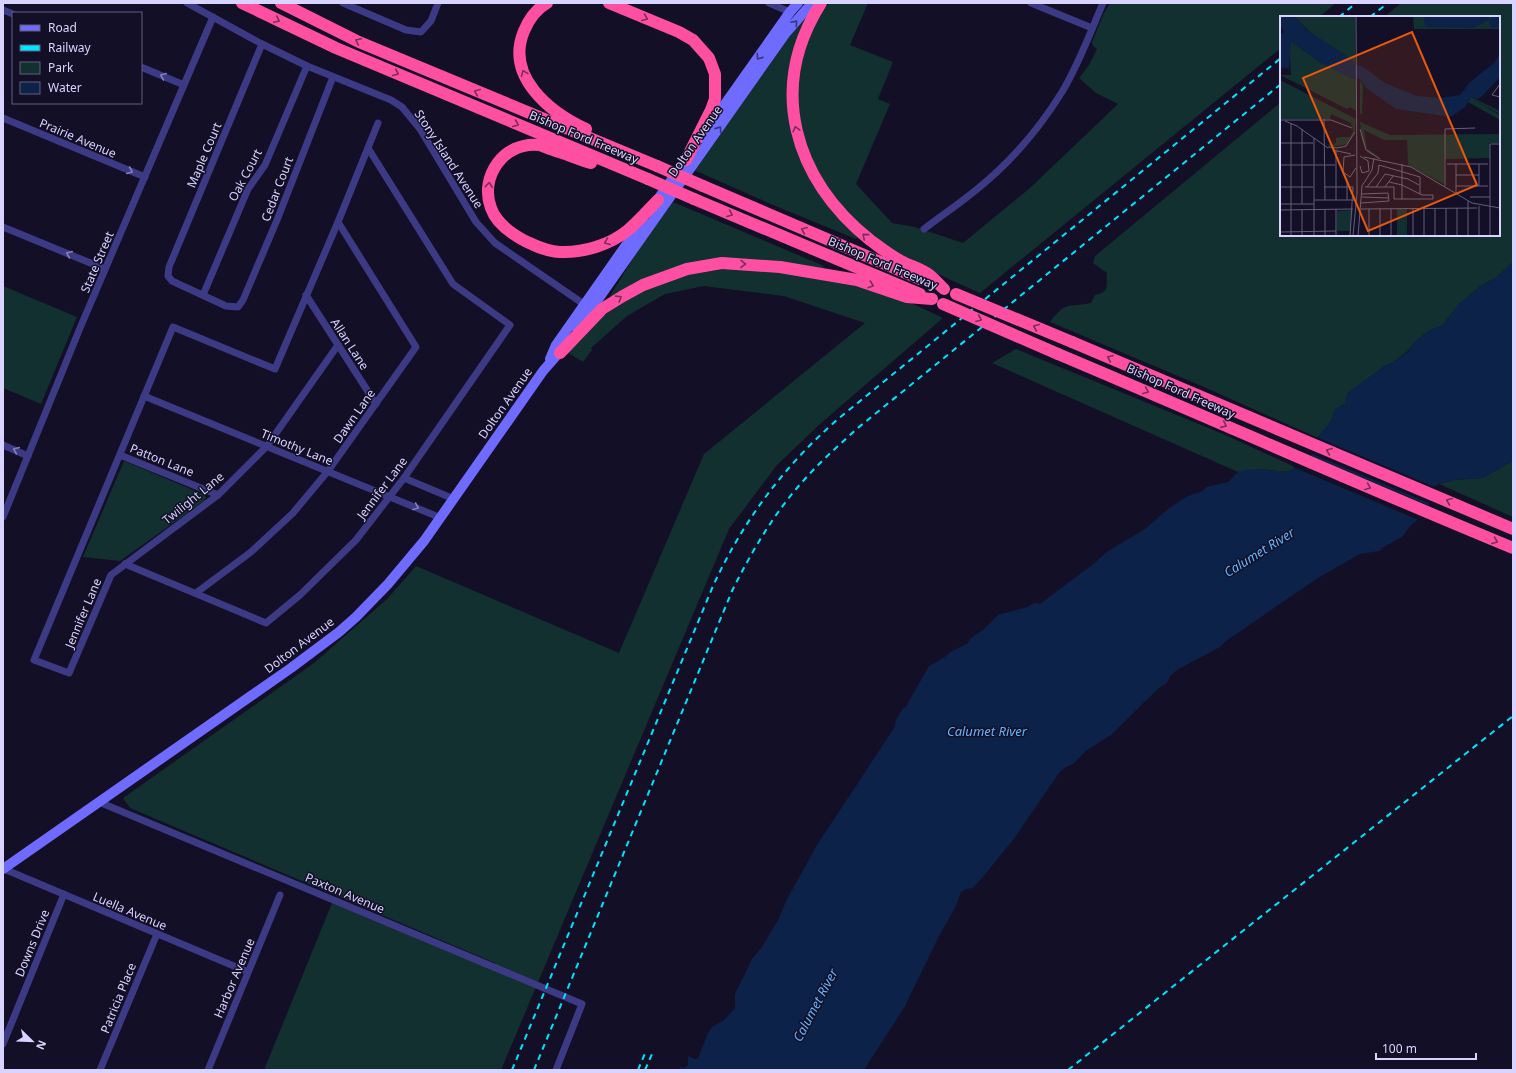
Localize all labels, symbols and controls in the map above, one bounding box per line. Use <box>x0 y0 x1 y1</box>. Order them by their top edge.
legend <box>12 12 142 104</box>
one-way arrow <box>641 13 649 21</box>
one-way arrow <box>273 15 280 23</box>
inset map <box>1280 16 1500 236</box>
text: Road <box>48 19 77 36</box>
one-way arrow <box>790 20 797 28</box>
one-way arrow <box>355 38 362 46</box>
text: Railway <box>48 39 92 56</box>
one-way arrow <box>756 53 764 60</box>
text: Park <box>48 59 74 76</box>
one-way arrow <box>392 69 399 77</box>
one-way arrow <box>521 69 529 76</box>
one-way arrow <box>159 72 166 80</box>
text: Water <box>48 79 82 96</box>
one-way arrow <box>474 88 481 96</box>
street label: Dolton Avenue <box>664 102 726 180</box>
street label: Stony Island Avenue <box>411 106 487 212</box>
street label: Bishop Ford Freeway <box>527 106 642 168</box>
street label: Prairie Avenue <box>37 114 119 162</box>
street label: Maple Court <box>183 119 226 190</box>
one-way arrow <box>512 119 519 127</box>
one-way arrow <box>793 125 801 132</box>
one-way arrow <box>714 126 721 133</box>
street label: Oak Court <box>224 145 266 204</box>
street label: Cedar Court <box>257 154 297 224</box>
one-way arrow <box>125 166 133 174</box>
one-way arrow <box>484 182 493 188</box>
one-way arrow <box>726 209 733 217</box>
one-way arrow <box>801 227 809 235</box>
street label: State Street <box>76 228 118 295</box>
street label: Bishop Ford Freeway <box>826 232 941 294</box>
one-way arrow <box>863 233 870 240</box>
one-way arrow <box>604 238 611 246</box>
one-way arrow <box>66 251 73 259</box>
one-way arrow <box>740 260 746 268</box>
one-way arrow <box>867 280 874 289</box>
one-way arrow <box>615 295 622 303</box>
street label: Allan Lane <box>327 315 373 373</box>
one-way arrow <box>975 315 982 323</box>
one-way arrow <box>1032 324 1040 332</box>
one-way arrow <box>1106 355 1114 363</box>
street label: Bishop Ford Freeway <box>1124 359 1239 423</box>
street label: Dolton Avenue <box>474 364 536 442</box>
street label: Dawn Lane <box>329 385 379 447</box>
one-way arrow <box>1141 386 1149 394</box>
one-way arrow <box>1220 420 1227 428</box>
street label: Timothy Lane <box>258 425 336 469</box>
street label: Patton Lane <box>127 439 197 481</box>
one-way arrow <box>12 447 19 455</box>
one-way arrow <box>1326 448 1334 456</box>
street label: Jennifer Lane <box>352 453 411 524</box>
street label: Twilight Lane <box>159 468 228 528</box>
one-way arrow <box>1364 482 1371 490</box>
one-way arrow <box>1446 498 1453 506</box>
one-way arrow <box>411 502 419 510</box>
water label: Calumet River <box>1220 523 1298 581</box>
one-way arrow <box>1491 536 1499 544</box>
street label: Jennifer Lane <box>60 575 105 651</box>
street label: Dolton Avenue <box>261 613 338 677</box>
water label: Calumet River <box>947 722 1028 740</box>
street label: Paxton Avenue <box>303 869 387 917</box>
street label: Luella Avenue <box>90 888 170 934</box>
street label: Downs Drive <box>11 907 53 979</box>
street label: Harbor Avenue <box>209 935 259 1021</box>
street label: Patricia Place <box>96 960 140 1036</box>
water label: Calumet River <box>788 965 842 1045</box>
north arrow <box>12 1021 52 1061</box>
scale bar <box>1376 1035 1476 1061</box>
text: N <box>33 1038 50 1052</box>
text: 100 m <box>1382 1040 1417 1057</box>

